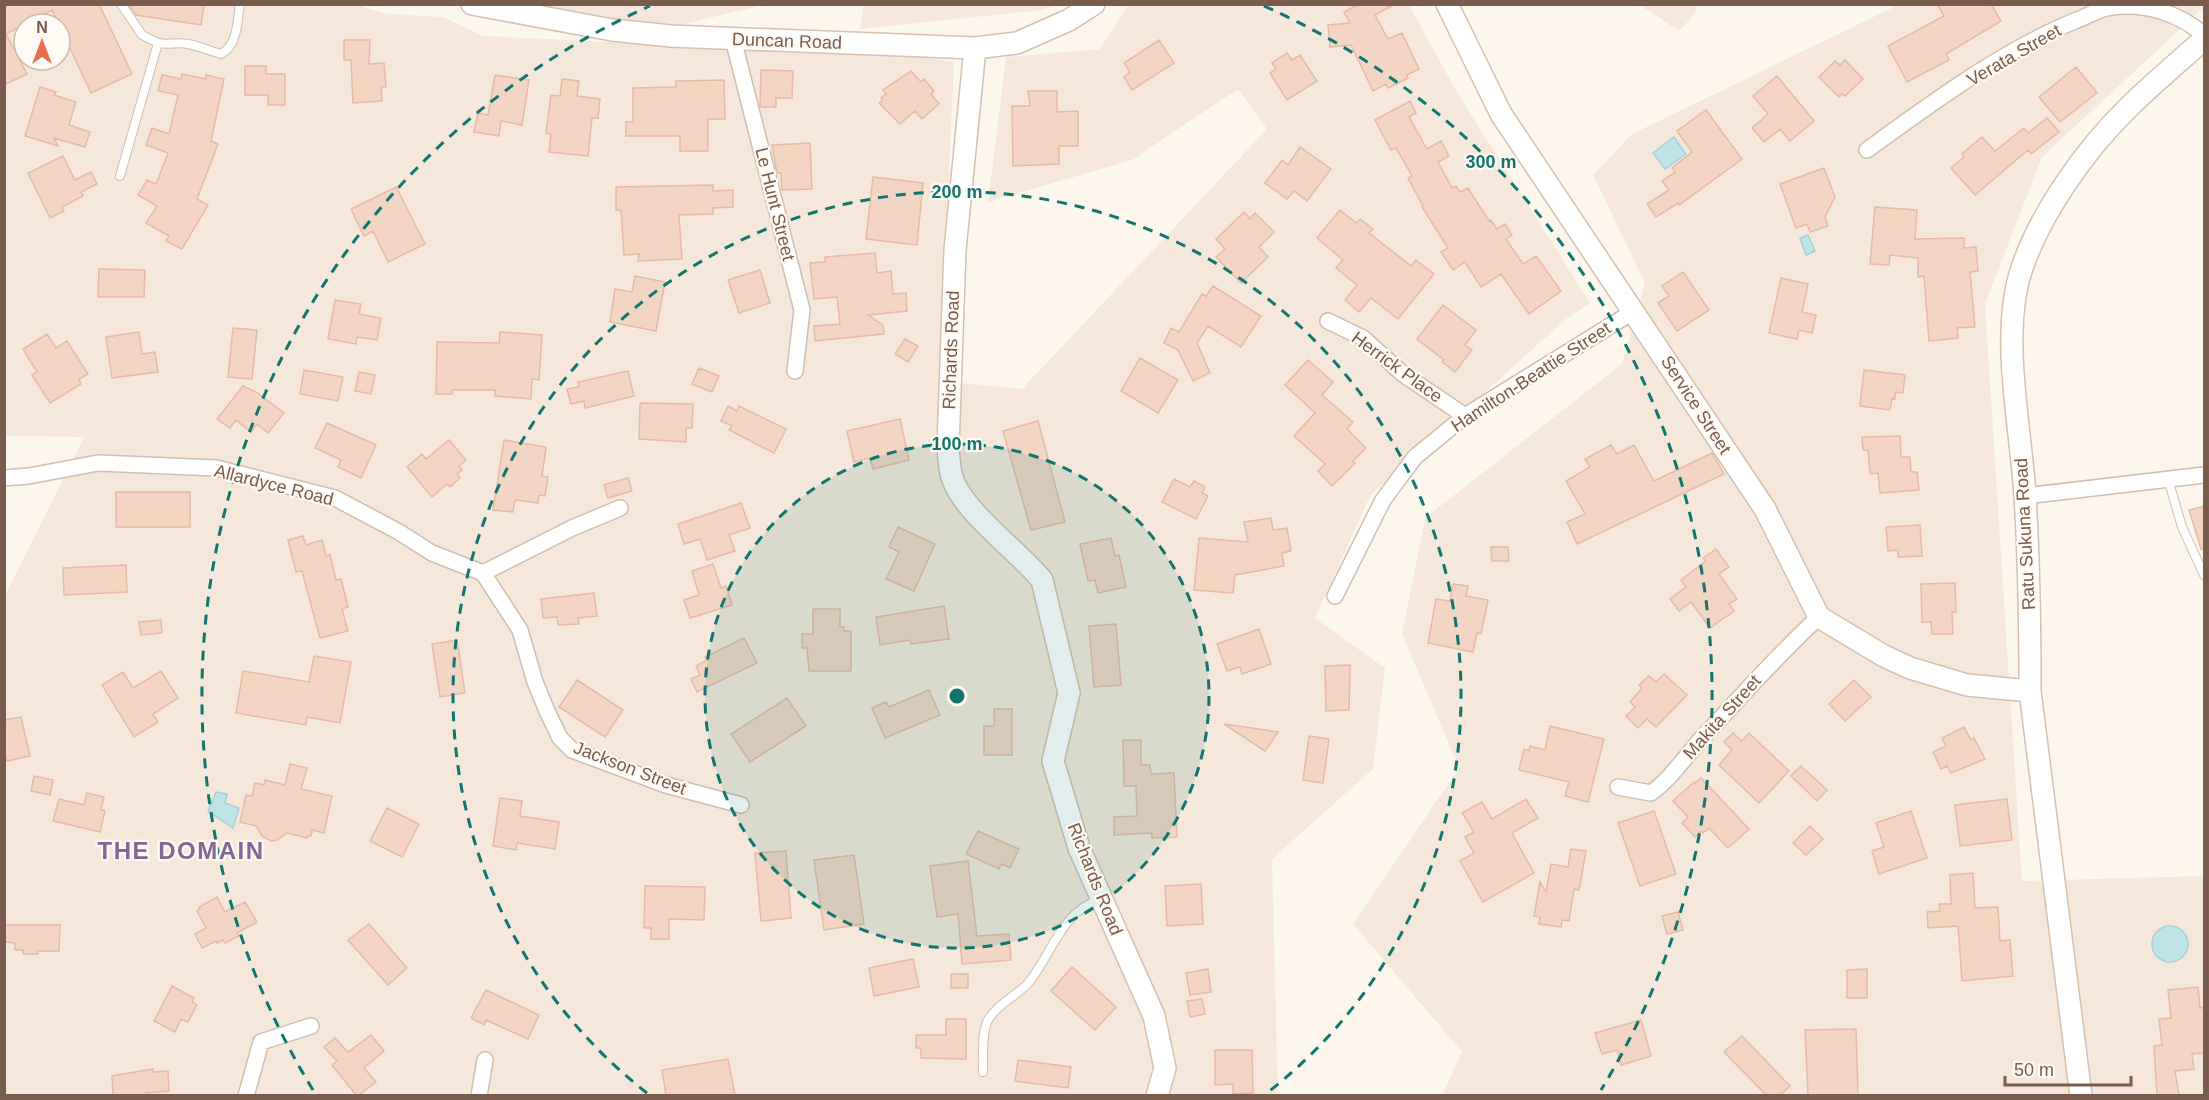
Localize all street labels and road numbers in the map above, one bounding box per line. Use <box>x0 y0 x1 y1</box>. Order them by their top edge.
street label: Verata Street <box>1963 20 2065 90</box>
street label: Duncan Road <box>732 29 842 53</box>
street label: Le Hunt Street <box>751 145 799 263</box>
street label: Richards Road <box>939 290 963 410</box>
street label: Hamilton-Beattie Street <box>1448 318 1614 436</box>
street label: Herrick Place <box>1348 327 1446 407</box>
street label: Service Street <box>1657 352 1735 458</box>
street label: Ratu Sukuna Road <box>2011 458 2039 610</box>
street label: Allardyce Road <box>212 461 336 509</box>
street label: Makita Street <box>1679 671 1765 763</box>
street label: Jackson Street <box>571 737 689 799</box>
street label: Richards Road <box>1063 820 1127 938</box>

